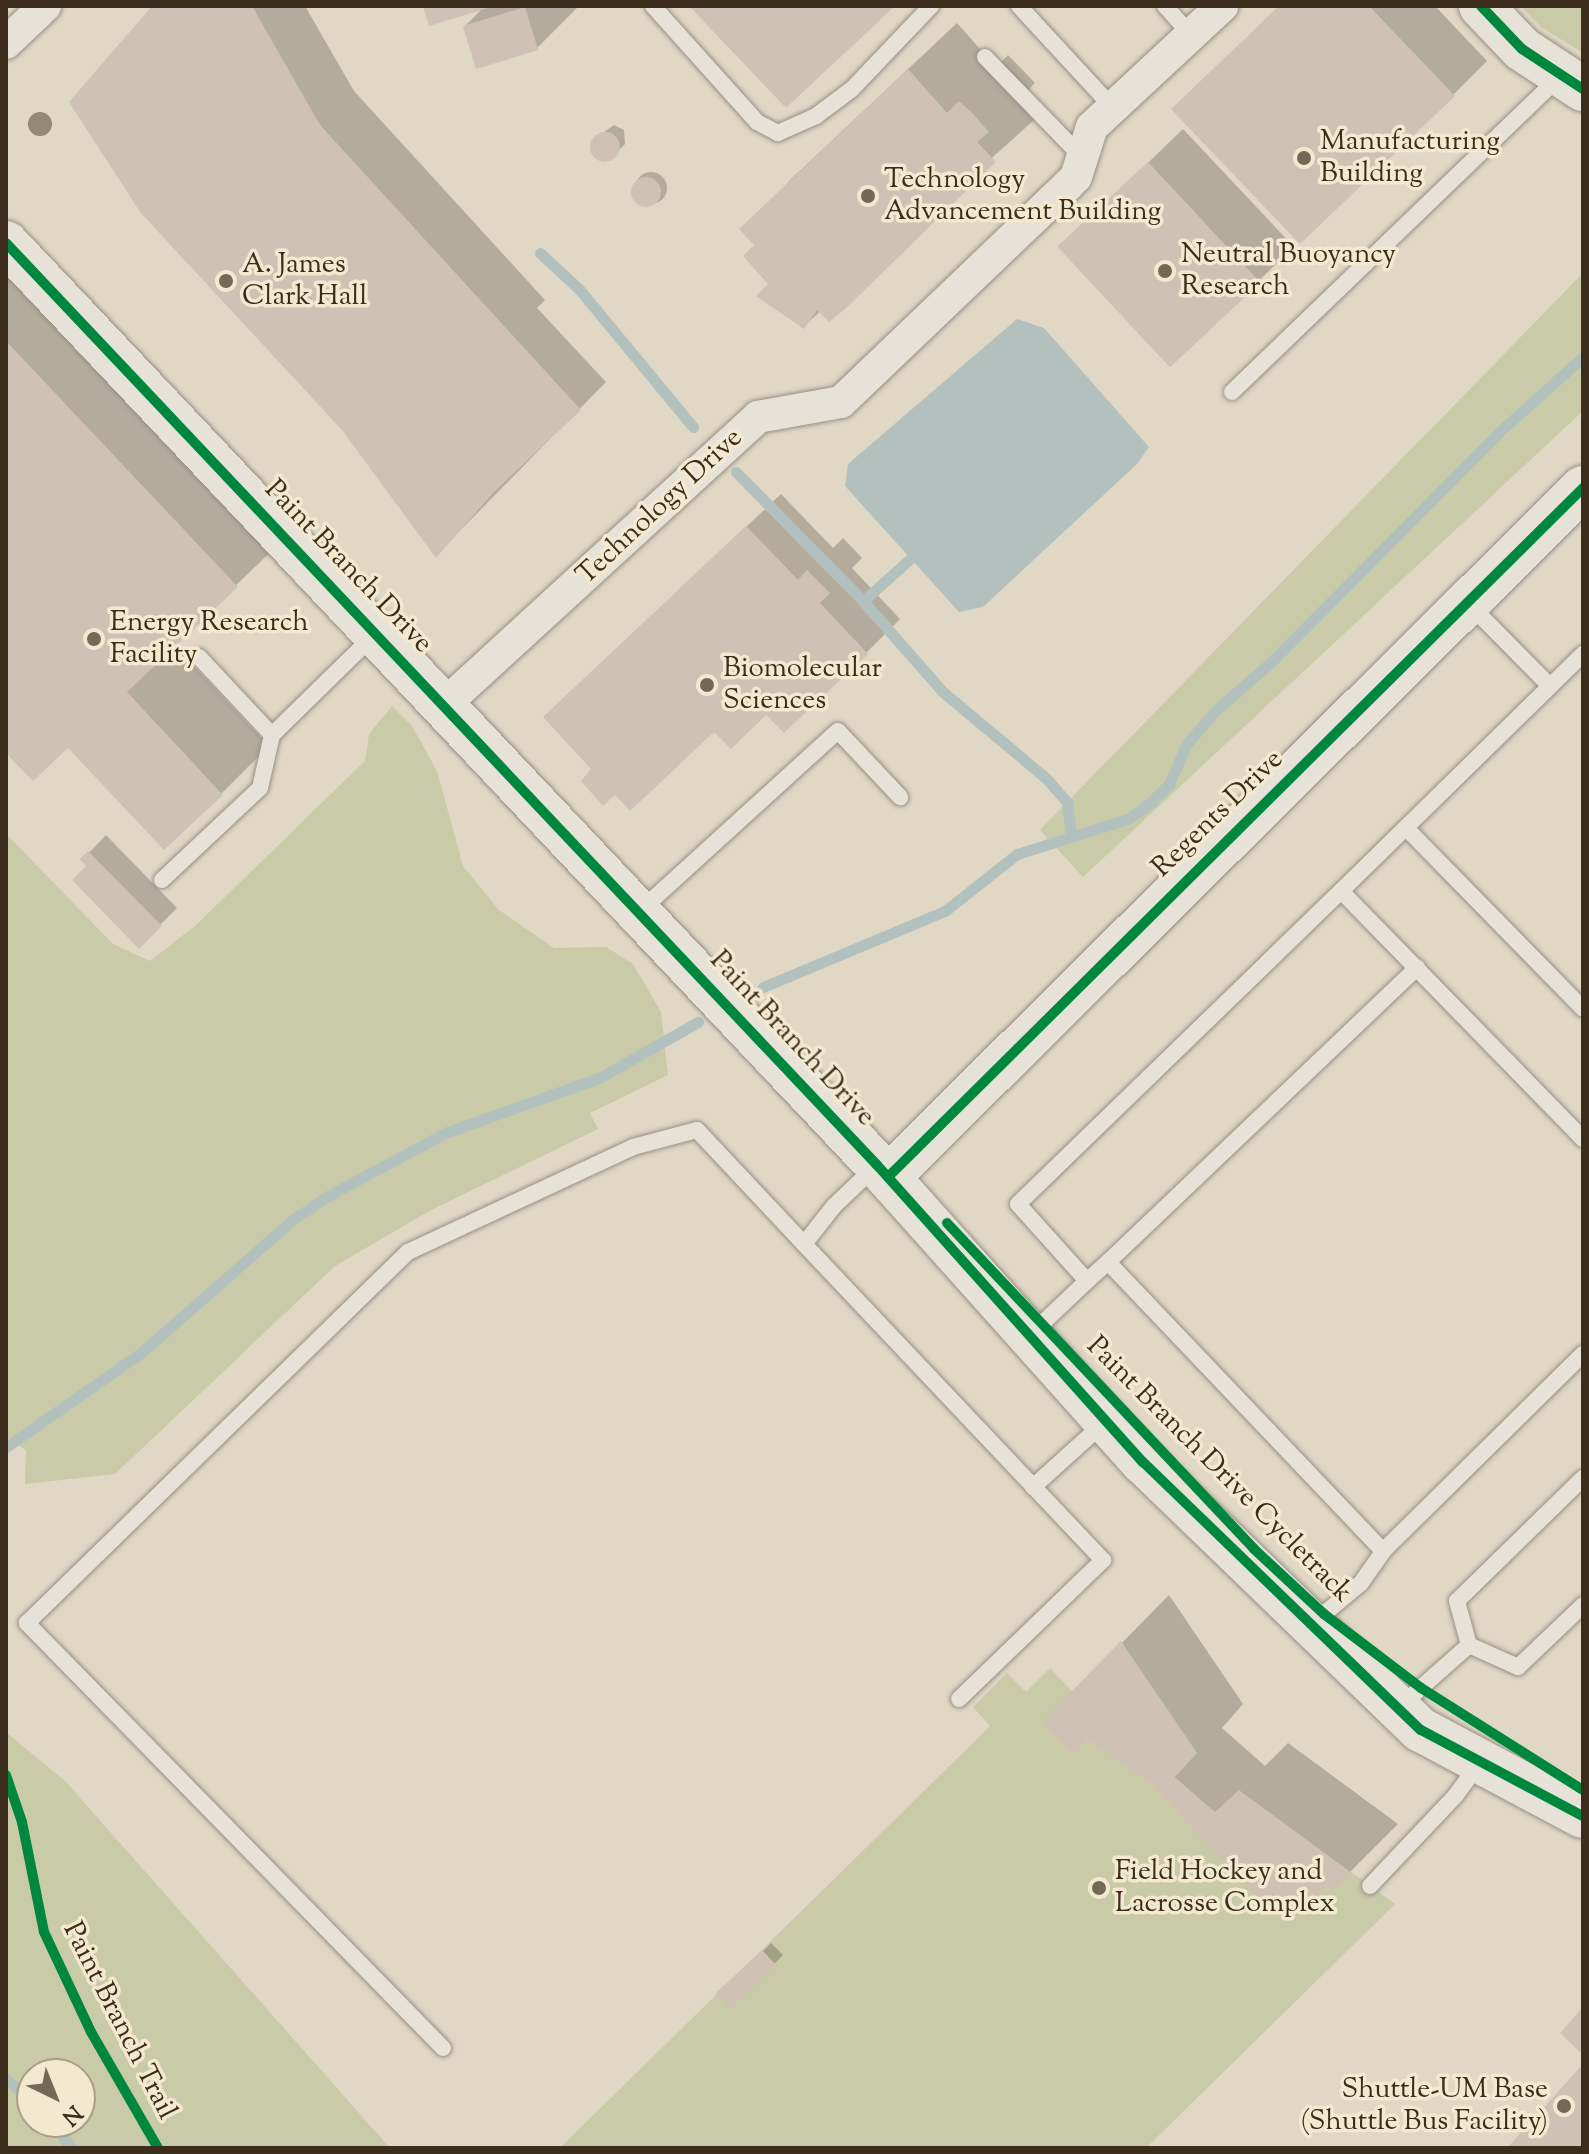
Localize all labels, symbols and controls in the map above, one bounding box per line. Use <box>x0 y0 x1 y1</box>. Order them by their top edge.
place label: Manufacturing Building <box>1320 125 1500 191</box>
marker: Manufacturing Building <box>1295 149 1313 167</box>
place label: Technology Advancement Building <box>884 163 1161 229</box>
marker: Technology Advancement Building <box>859 187 877 205</box>
place label: Neutral Buoyancy Research <box>1181 238 1396 304</box>
place label: A. James Clark Hall <box>242 248 367 314</box>
marker: Neutral Buoyancy Research <box>1156 262 1174 280</box>
marker: A. James Clark Hall <box>217 272 235 290</box>
street label: Technology Drive <box>570 422 750 592</box>
street label: Paint Branch Drive <box>257 473 439 661</box>
place label: Energy Research Facility <box>110 606 309 672</box>
marker: Energy Research Facility <box>85 630 103 648</box>
place label: Biomolecular Sciences <box>723 652 882 718</box>
marker: Biomolecular Sciences <box>698 676 716 694</box>
street label: Regents Drive <box>1146 743 1290 885</box>
street label: Paint Branch Drive <box>702 944 882 1134</box>
street label: Paint Branch Drive Cycletrack <box>1079 1330 1359 1610</box>
place label: Field Hockey and Lacrosse Complex <box>1115 1855 1335 1921</box>
marker: Field Hockey and Lacrosse Complex <box>1090 1879 1108 1897</box>
street label: Paint Branch Trail <box>55 1917 183 2125</box>
north arrow <box>16 2058 96 2138</box>
place label: Shuttle-UM Base (Shuttle Bus Facility) <box>1301 2073 1548 2139</box>
text: N <box>54 2096 88 2132</box>
marker: Shuttle-UM Base (Shuttle Bus Facility) <box>1555 2097 1573 2115</box>

